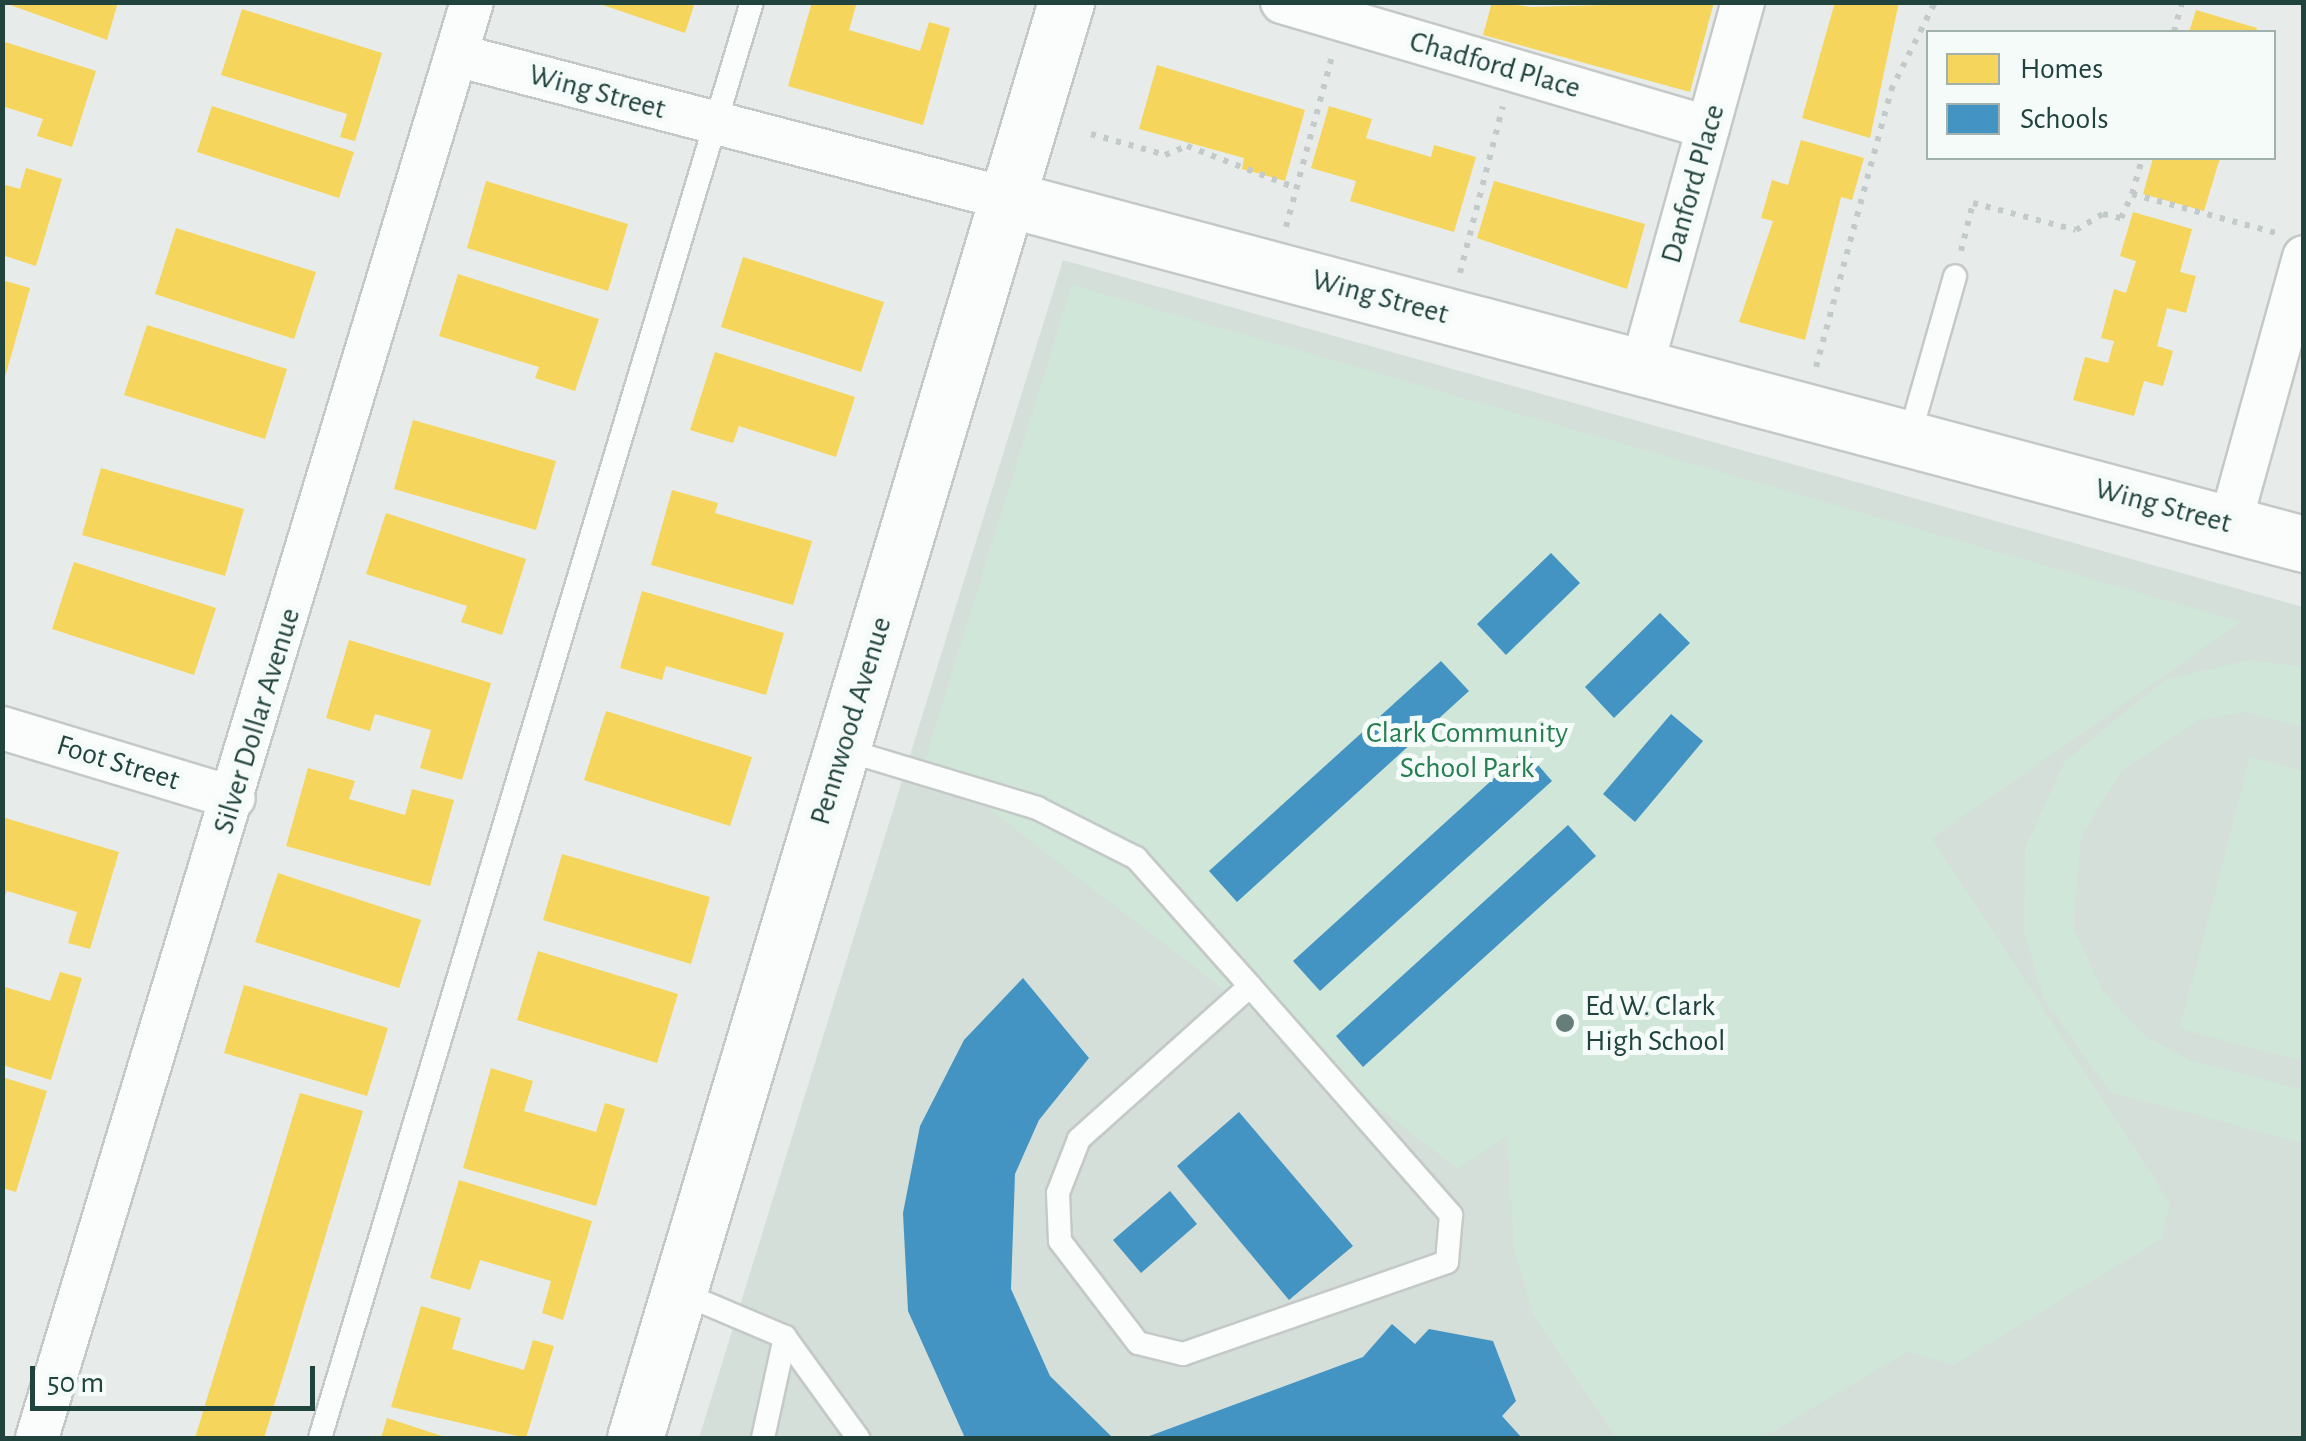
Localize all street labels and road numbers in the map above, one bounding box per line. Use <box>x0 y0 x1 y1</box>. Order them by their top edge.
street label: Chadford Place <box>1405 23 1585 107</box>
street label: Wing Street <box>525 57 669 127</box>
street label: Danford Place <box>1653 100 1733 268</box>
street label: Wing Street <box>1308 262 1452 332</box>
street label: Wing Street <box>2091 471 2235 541</box>
street label: Silver Dollar Avenue <box>206 604 308 838</box>
street label: Pennwood Avenue <box>802 613 900 829</box>
street label: Foot Street <box>52 727 184 799</box>

